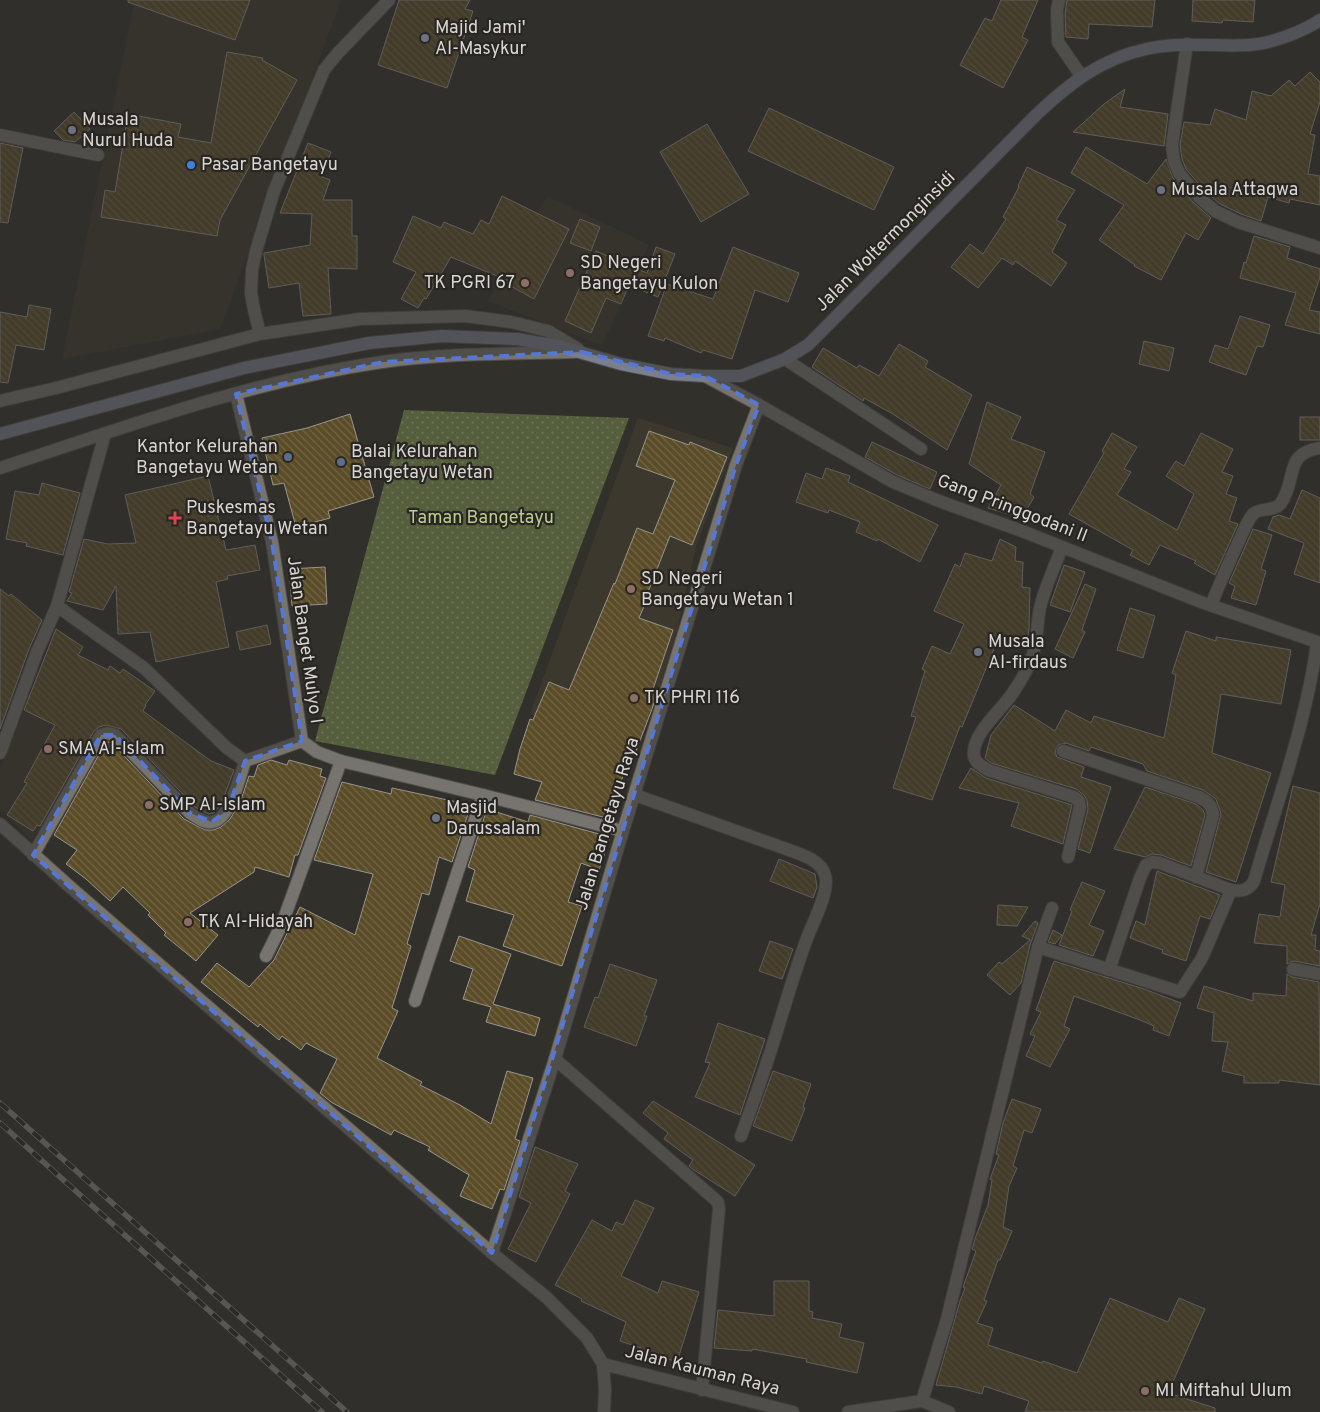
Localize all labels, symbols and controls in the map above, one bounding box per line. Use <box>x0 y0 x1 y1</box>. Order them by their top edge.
place label: Majid Jami' Al-Masykur <box>435 17 527 61</box>
marker: Majid Jami' Al-Masykur <box>419 32 431 44</box>
place label: Musala Nurul Huda <box>82 109 173 153</box>
marker: Musala Nurul Huda <box>66 124 78 136</box>
place label: Pasar Bangetayu <box>201 154 338 177</box>
marker: Pasar Bangetayu <box>185 159 197 171</box>
street label: Jalan Woltermonginsidi <box>811 167 961 317</box>
place label: Musala Attaqwa <box>1171 179 1298 202</box>
marker: Musala Attaqwa <box>1155 184 1167 196</box>
place label: SD Negeri Bangetayu Kulon <box>580 252 718 296</box>
marker: SD Negeri Bangetayu Kulon <box>564 267 576 279</box>
place label: TK PGRI 67 <box>424 272 515 295</box>
marker: TK PGRI 67 <box>519 277 531 289</box>
place label: Kantor Kelurahan Bangetayu Wetan <box>136 436 278 480</box>
place label: Balai Kelurahan Bangetayu Wetan <box>351 441 493 485</box>
marker: Kantor Kelurahan Bangetayu Wetan <box>282 451 294 463</box>
marker: Balai Kelurahan Bangetayu Wetan <box>335 456 347 468</box>
street label: Gang Pringgodani II <box>933 470 1091 548</box>
place label: Puskesmas Bangetayu Wetan <box>186 497 328 541</box>
park label: Taman Bangetayu <box>408 507 554 530</box>
marker: Puskesmas Bangetayu Wetan <box>168 511 182 525</box>
street label: Jalan Banget Mulyo I <box>281 555 327 725</box>
place label: SD Negeri Bangetayu Wetan 1 <box>641 568 794 612</box>
marker: SD Negeri Bangetayu Wetan 1 <box>625 583 637 595</box>
place label: Musala Al-firdaus <box>988 631 1067 675</box>
marker: Musala Al-firdaus <box>972 646 984 658</box>
place label: TK PHRI 116 <box>644 687 740 710</box>
marker: TK PHRI 116 <box>628 692 640 704</box>
street label: Jalan Bangetayu Raya <box>571 735 645 913</box>
place label: SMA Al-Islam <box>58 738 165 761</box>
marker: SMA Al-Islam <box>42 743 54 755</box>
place label: SMP Al-Islam <box>159 794 266 817</box>
place label: Masjid Darussalam <box>446 797 540 841</box>
marker: SMP Al-Islam <box>143 799 155 811</box>
marker: Masjid Darussalam <box>430 812 442 824</box>
place label: TK Al-Hidayah <box>198 911 313 934</box>
marker: TK Al-Hidayah <box>182 916 194 928</box>
street label: Jalan Kauman Raya <box>622 1341 782 1401</box>
place label: MI Miftahul Ulum <box>1155 1380 1292 1403</box>
marker: MI Miftahul Ulum <box>1139 1385 1151 1397</box>

